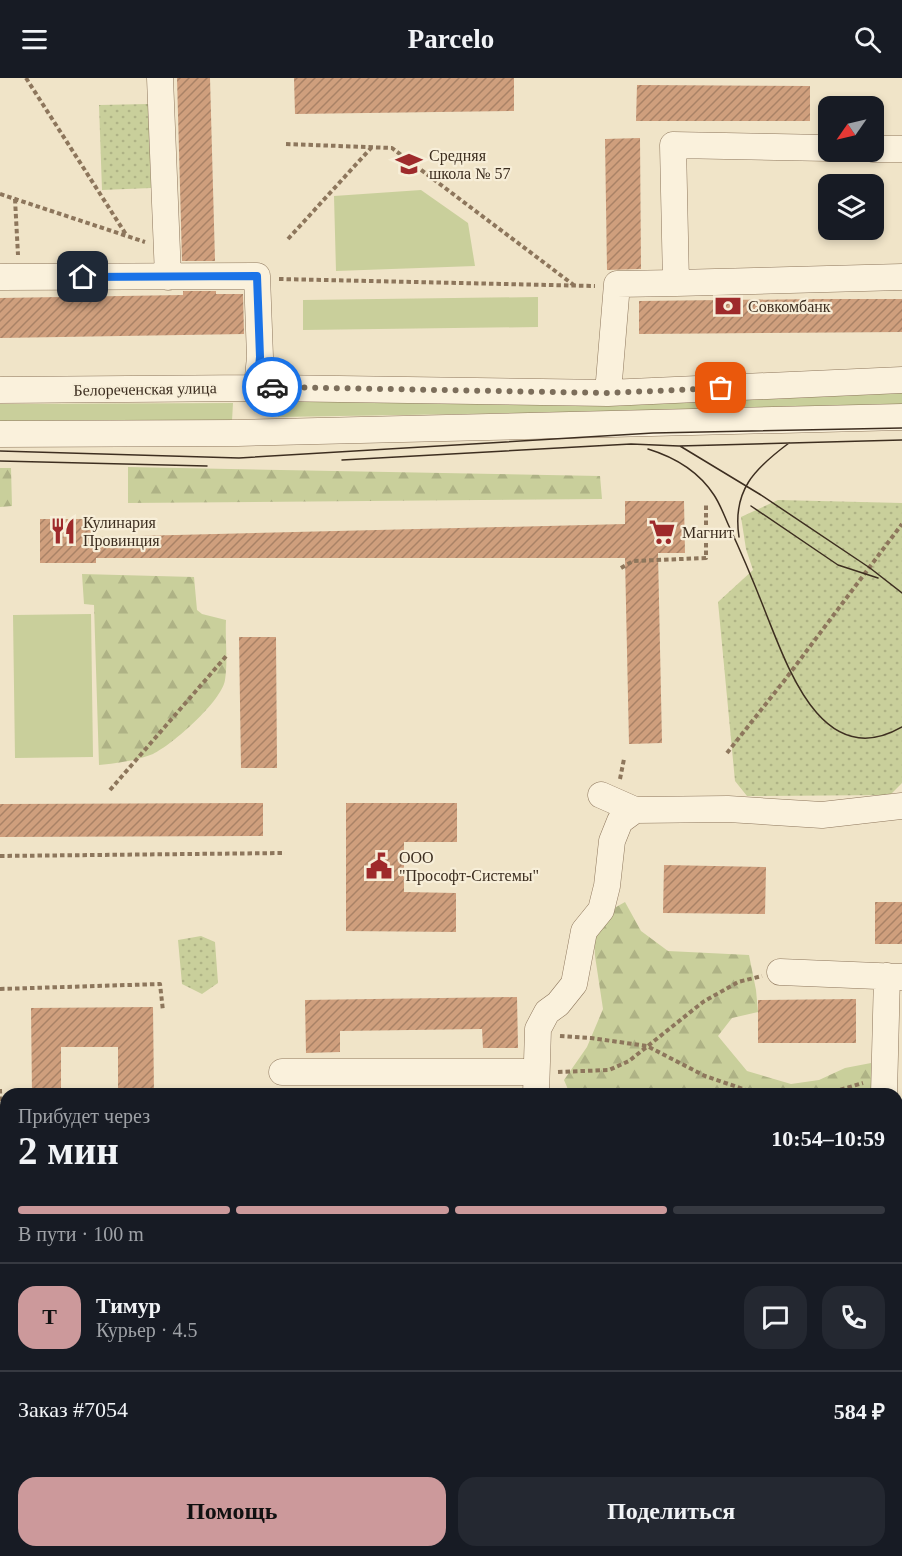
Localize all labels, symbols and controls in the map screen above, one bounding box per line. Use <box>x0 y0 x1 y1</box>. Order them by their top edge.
icon: menu <box>18 23 51 56</box>
icon: search <box>851 23 884 56</box>
text: Parcelo <box>408 24 494 54</box>
north arrow <box>818 96 884 162</box>
map controls <box>818 96 884 240</box>
place label: Средняя школа № 57 <box>429 147 510 182</box>
school or university icon: Средняя школа № 57 <box>394 149 424 179</box>
button: layers <box>818 174 884 240</box>
pin <box>57 251 108 302</box>
icon: home <box>66 260 99 293</box>
bank icon: Совкомбанк <box>713 291 743 321</box>
place label: Совкомбанк <box>748 298 831 315</box>
courier <box>242 357 302 417</box>
pin <box>695 362 746 413</box>
icon: car <box>256 371 289 404</box>
icon: bag <box>704 371 737 404</box>
street label: Белореченская улица <box>73 379 217 400</box>
place label: Кулинария Провинция <box>83 514 160 550</box>
restaurant icon: Кулинария Провинция <box>48 516 78 546</box>
supermarket icon: Магнит <box>647 517 677 547</box>
place label: Магнит <box>682 524 734 541</box>
place label: ООО "Прософт-Системы" <box>399 849 539 885</box>
public building icon: ООО "Прософт-Системы" <box>364 851 394 881</box>
text: Прибудет через <box>18 1105 150 1127</box>
text: 10:54–10:59 <box>771 1126 885 1151</box>
text: 2 мин <box>18 1129 119 1172</box>
text: В пути · 100 m <box>18 1223 144 1245</box>
button: chat <box>744 1286 807 1349</box>
button: phone <box>822 1286 885 1349</box>
text: Тимур <box>96 1293 161 1318</box>
text: Т <box>42 1304 57 1329</box>
text: Курьер · 4.5 <box>96 1319 198 1341</box>
text: Заказ #7054 <box>18 1397 128 1422</box>
text: 584 ₽ <box>834 1399 885 1424</box>
button: Помощь <box>18 1477 446 1546</box>
button: Поделиться <box>458 1477 885 1546</box>

